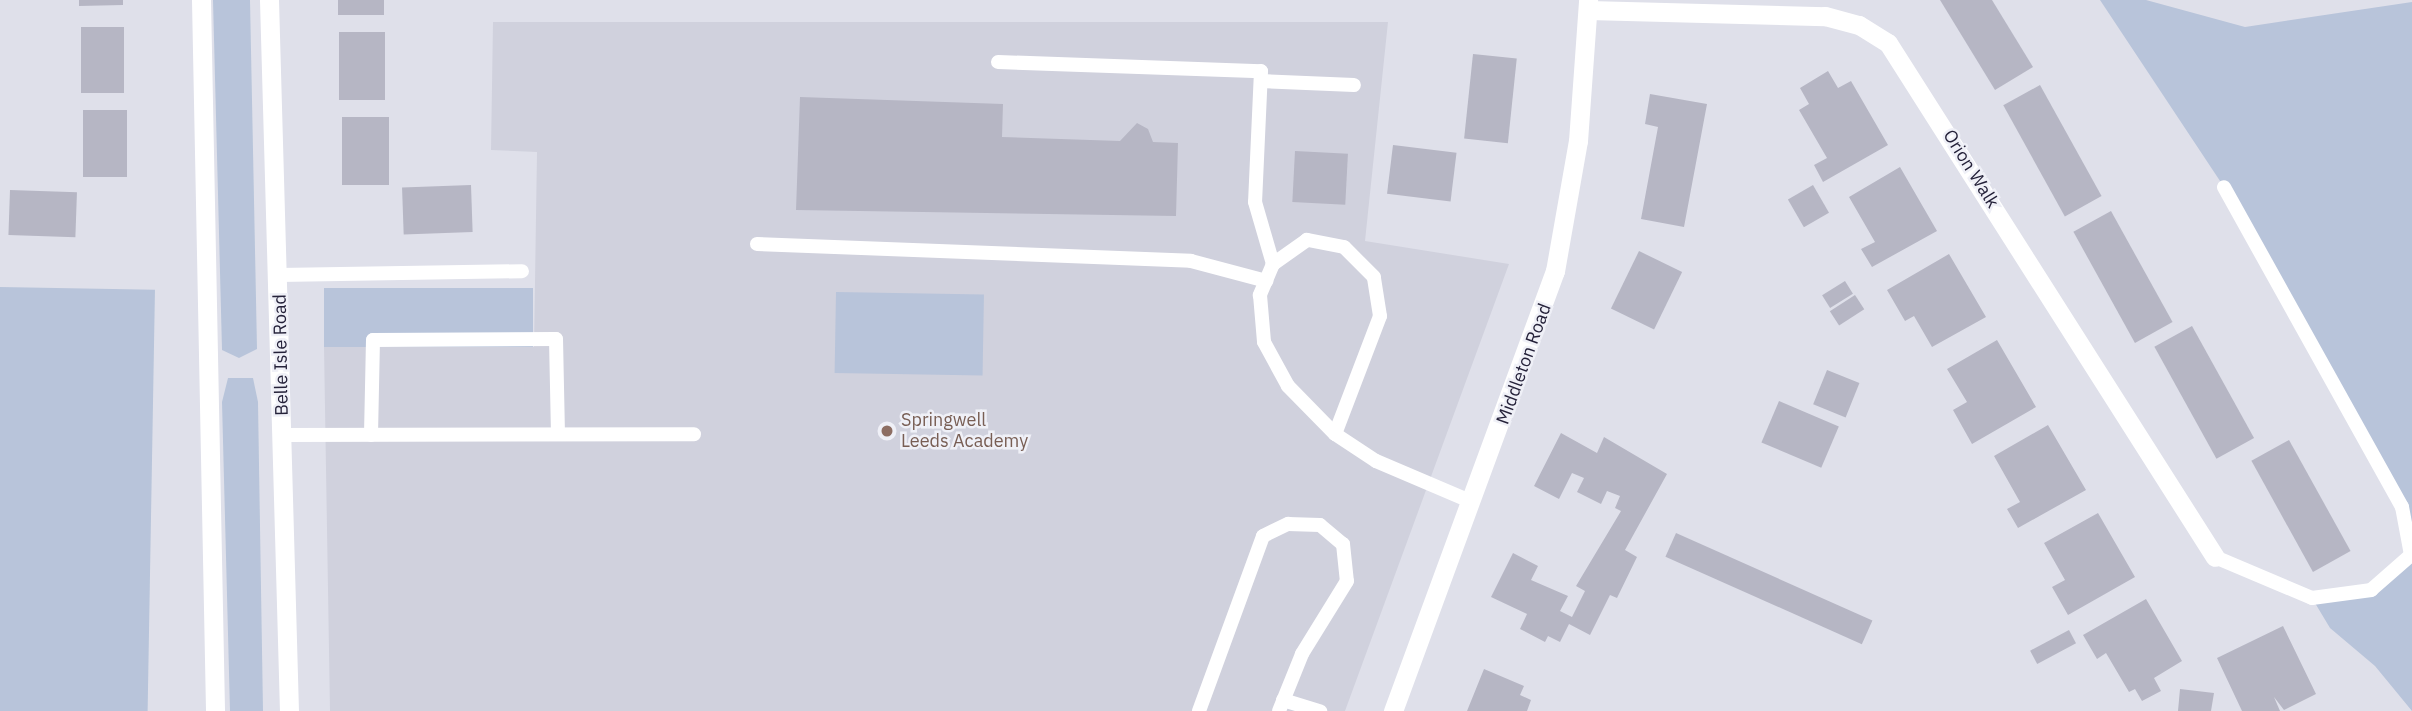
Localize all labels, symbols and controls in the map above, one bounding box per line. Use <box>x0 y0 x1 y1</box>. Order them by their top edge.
street label: Orion Walk <box>1938 126 2004 212</box>
street label: Belle Isle Road <box>269 294 293 416</box>
street label: Middleton Road <box>1492 301 1556 427</box>
place label: Springwell Leeds Academy <box>901 410 1028 452</box>
marker: Springwell Leeds Academy <box>879 423 895 439</box>

